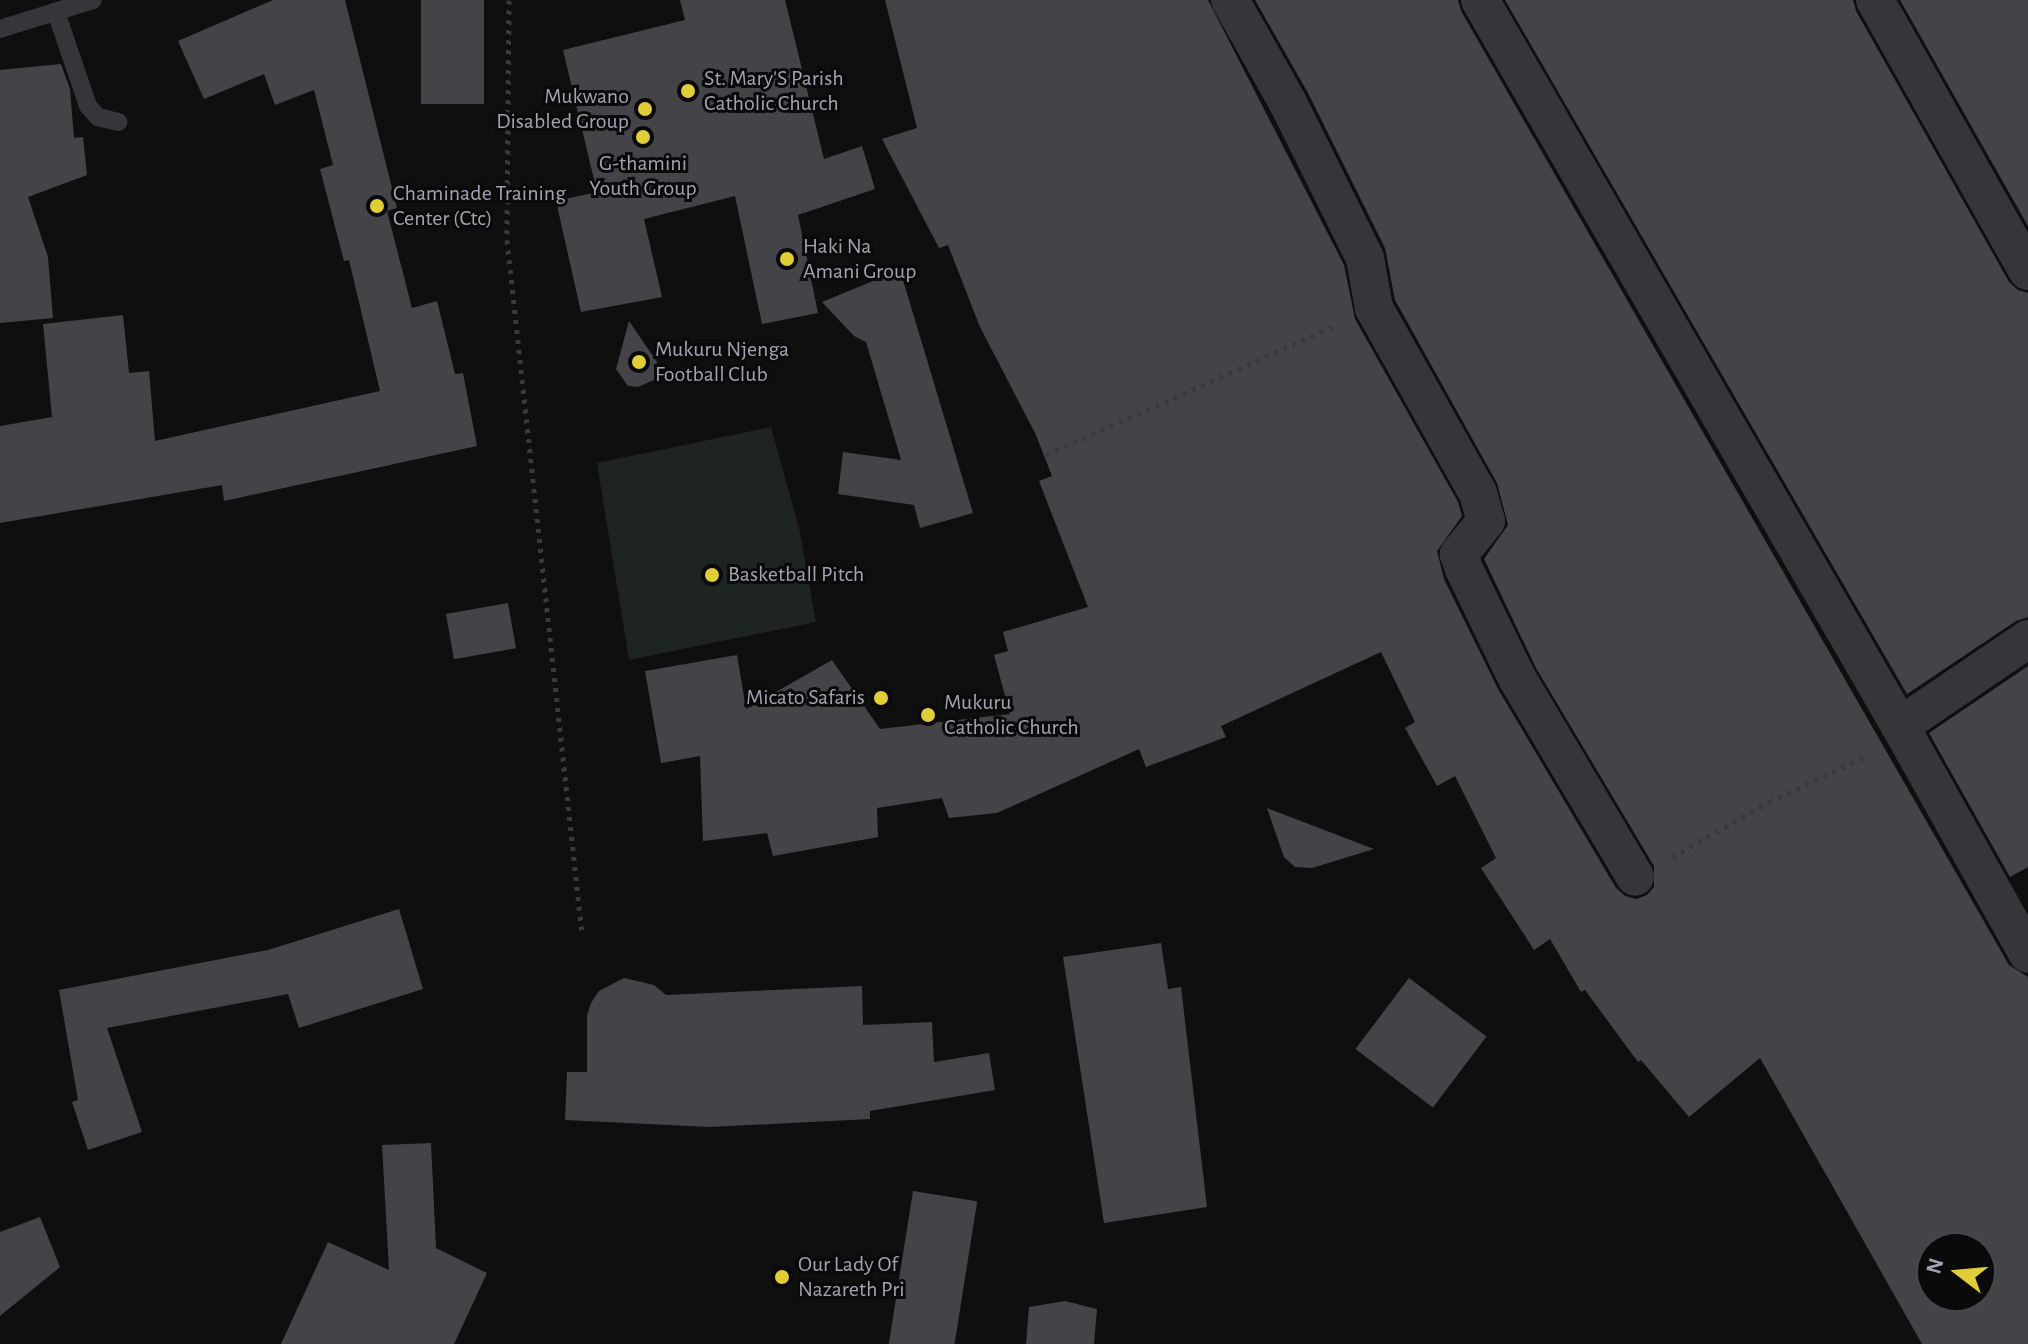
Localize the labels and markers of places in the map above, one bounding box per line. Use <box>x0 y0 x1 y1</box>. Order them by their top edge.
place label: St. Mary'S Parish Catholic Church <box>704 65 844 116</box>
marker: St. Mary'S Parish Catholic Church <box>679 82 697 100</box>
place label: Mukwano Disabled Group <box>496 83 629 134</box>
marker: Mukwano Disabled Group <box>636 100 654 118</box>
marker: G-thamini Youth Group <box>634 128 652 146</box>
place label: G-thamini Youth Group <box>589 150 697 202</box>
place label: Chaminade Training Center (Ctc) <box>393 180 566 232</box>
marker: Chaminade Training Center (Ctc) <box>368 197 386 215</box>
place label: Haki Na Amani Group <box>803 233 916 284</box>
marker: Haki Na Amani Group <box>778 250 796 268</box>
place label: Mukuru Njenga Football Club <box>655 336 789 388</box>
marker: Mukuru Njenga Football Club <box>630 353 648 371</box>
place label: Basketball Pitch <box>728 562 864 588</box>
marker: Basketball Pitch <box>703 566 721 584</box>
place label: Micato Safaris <box>746 685 865 711</box>
marker: Micato Safaris <box>872 689 890 707</box>
place label: Mukuru Catholic Church <box>944 689 1079 740</box>
marker: Mukuru Catholic Church <box>919 706 937 724</box>
place label: Our Lady Of Nazareth Pri <box>798 1251 905 1302</box>
marker: Our Lady Of Nazareth Pri <box>773 1268 791 1286</box>

